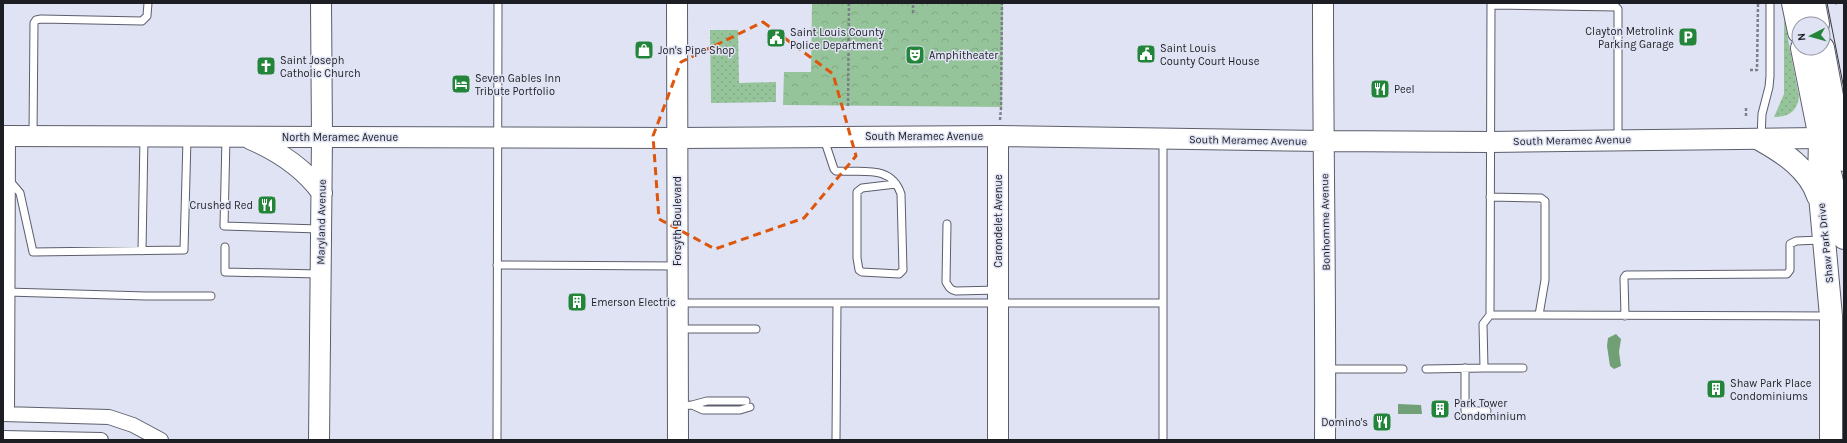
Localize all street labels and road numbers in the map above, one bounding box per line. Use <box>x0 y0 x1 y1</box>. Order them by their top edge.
street label: South Meramec Avenue <box>865 130 983 143</box>
street label: North Meramec Avenue <box>282 131 399 144</box>
street label: South Meramec Avenue <box>1189 133 1308 148</box>
street label: South Meramec Avenue <box>1513 133 1632 148</box>
street label: Bonhomme Avenue <box>1318 173 1333 271</box>
street label: Carondelet Avenue <box>992 174 1005 268</box>
street label: Forsyth Boulevard <box>671 176 684 266</box>
street label: Maryland Avenue <box>314 179 329 265</box>
street label: Shaw Park Drive <box>1815 202 1836 284</box>

